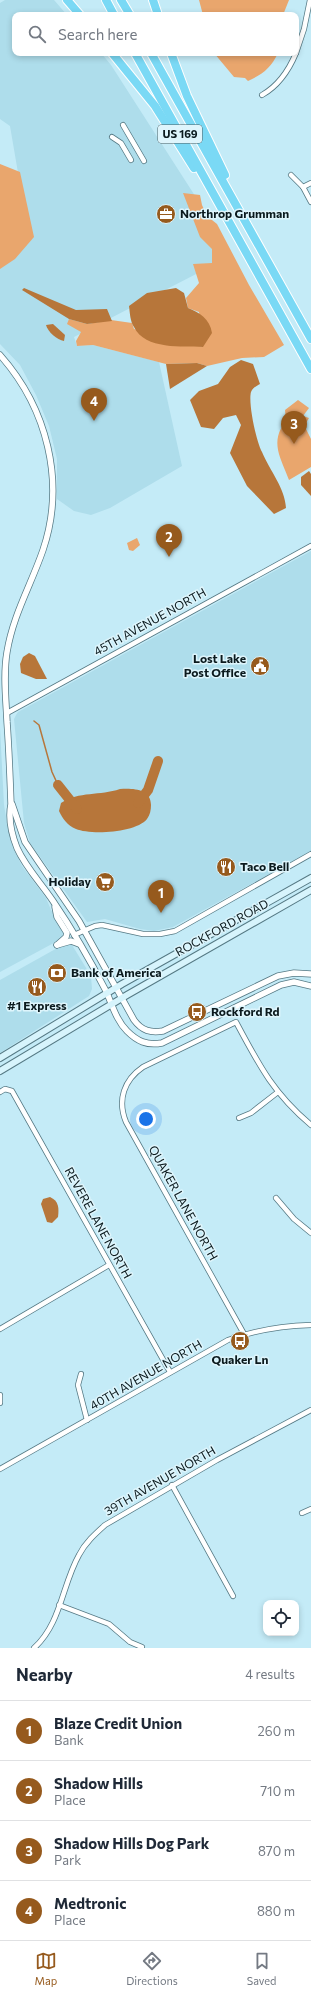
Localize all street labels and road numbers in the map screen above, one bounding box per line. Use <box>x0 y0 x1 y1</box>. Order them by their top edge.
road number: US 169 <box>158 125 202 143</box>
street label: 45TH AVENUE NORTH <box>91 584 208 658</box>
street label: ROCKFORD ROAD <box>173 896 271 959</box>
street label: QUAKER LANE NORTH <box>146 1143 221 1262</box>
street label: REVERE LANE NORTH <box>62 1164 135 1281</box>
street label: 40TH AVENUE NORTH <box>87 1336 204 1412</box>
street label: 39TH AVENUE NORTH <box>101 1443 218 1518</box>

